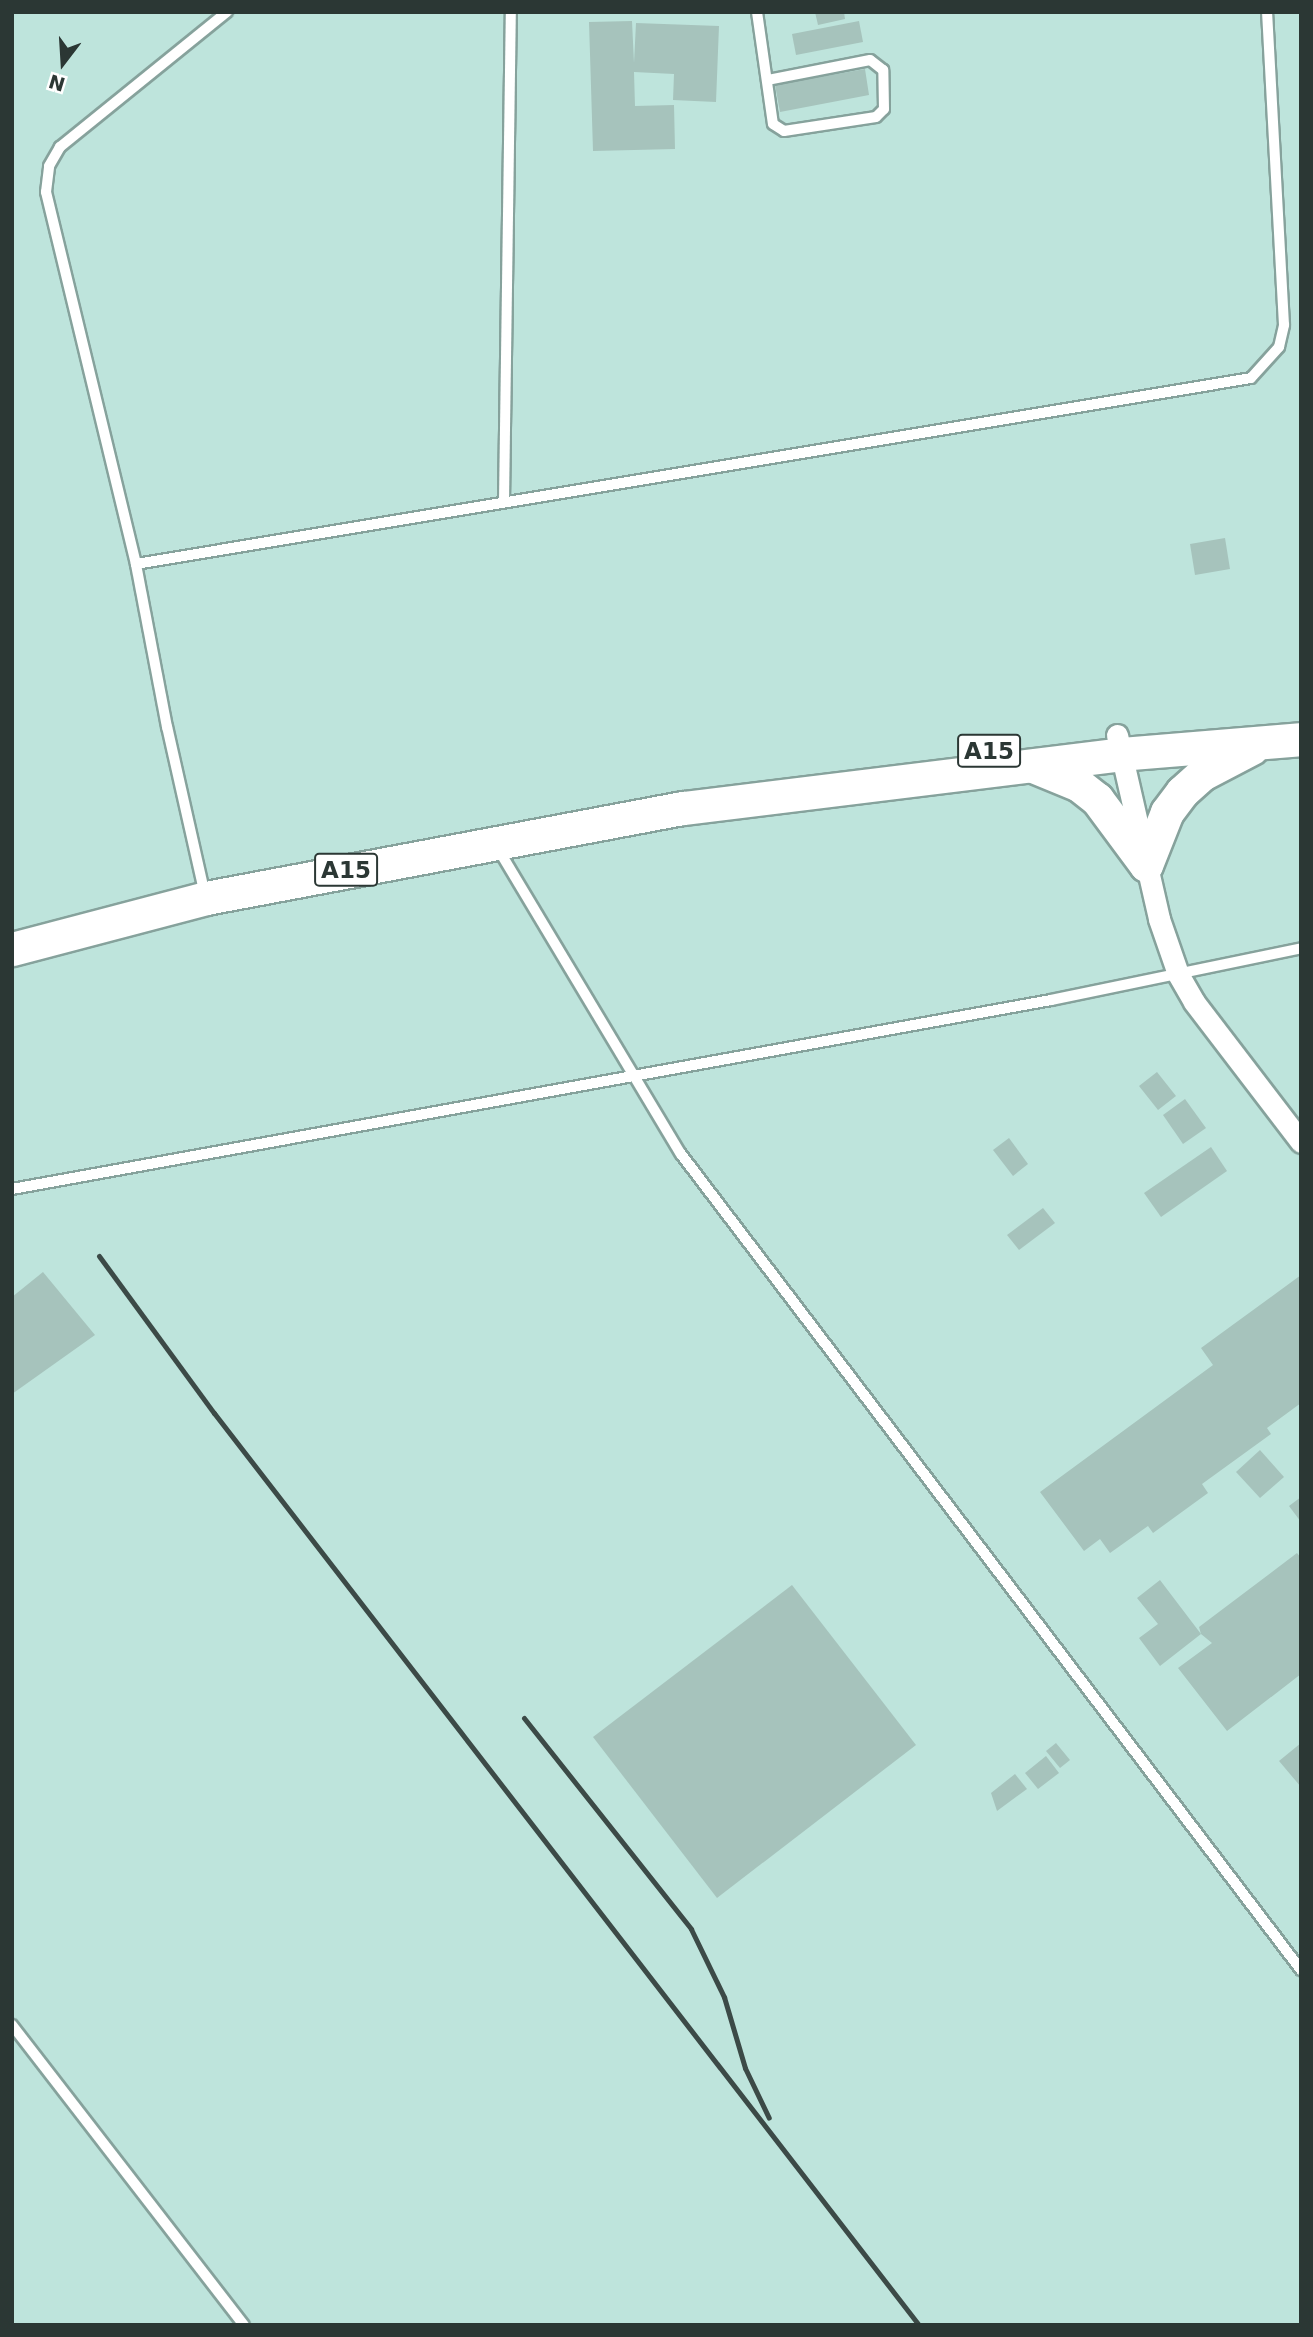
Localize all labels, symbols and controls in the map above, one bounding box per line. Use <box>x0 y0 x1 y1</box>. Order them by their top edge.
north arrow <box>28 28 98 98</box>
text: N <box>46 70 68 96</box>
road number: A15 <box>956 732 1022 771</box>
road number: A15 <box>313 850 379 890</box>

